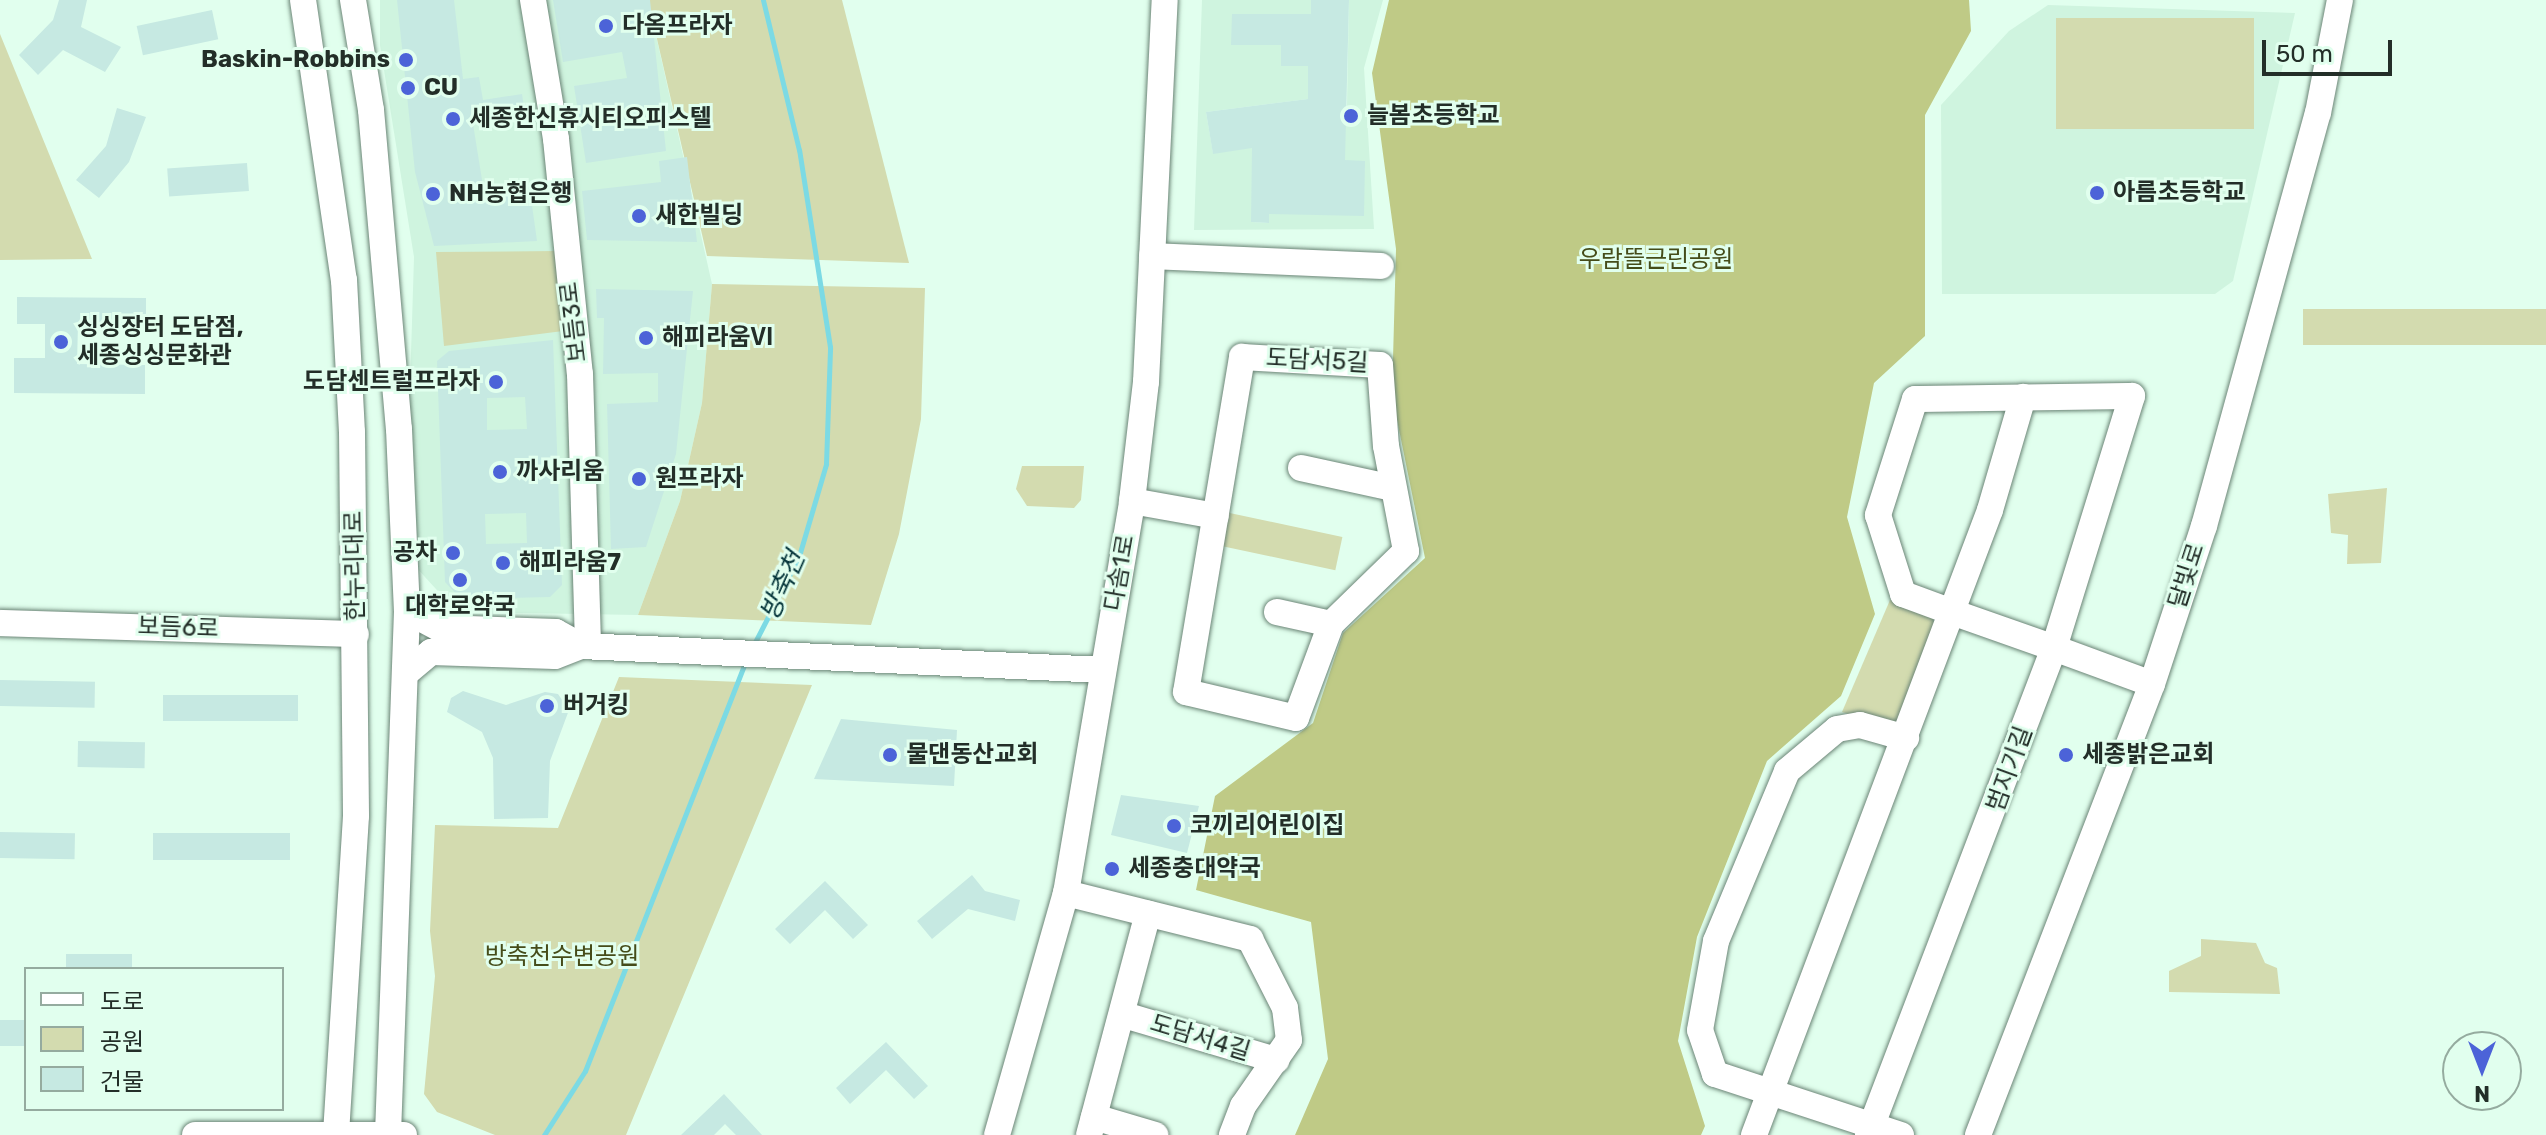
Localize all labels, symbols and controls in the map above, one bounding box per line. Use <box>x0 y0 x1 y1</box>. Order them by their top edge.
place label: 다옴프라자 <box>622 12 732 40</box>
marker: 다옴프라자 <box>597 17 615 35</box>
scale bar <box>2266 24 2396 74</box>
text: 50 m <box>2276 40 2333 68</box>
place label: Baskin-Robbins <box>201 46 390 74</box>
marker: Baskin-Robbins <box>397 51 415 69</box>
place label: CU <box>424 74 458 102</box>
marker: CU <box>399 79 417 97</box>
place label: 늘봄초등학교 <box>1367 102 1499 130</box>
place label: 세종한신휴시티오피스텔 <box>469 105 712 133</box>
marker: 늘봄초등학교 <box>1342 107 1360 125</box>
marker: 세종한신휴시티오피스텔 <box>444 110 462 128</box>
place label: 아름초등학교 <box>2113 179 2245 207</box>
place label: NH농협은행 <box>449 180 572 208</box>
marker: 아름초등학교 <box>2088 184 2106 202</box>
marker: NH농협은행 <box>424 185 442 203</box>
place label: 새한빌딩 <box>655 202 743 230</box>
marker: 새한빌딩 <box>630 207 648 225</box>
park label: 우람뜰근린공원 <box>1579 246 1733 274</box>
street label: 보듬3로 <box>555 280 593 364</box>
place label: 싱싱장터 도담점, 세종싱싱문화관 <box>77 314 243 370</box>
place label: 해피라움Ⅵ <box>662 324 774 352</box>
marker: 해피라움Ⅵ <box>637 329 655 347</box>
marker: 싱싱장터 도담점, 세종싱싱문화관 <box>52 333 70 351</box>
street label: 도담서5길 <box>1265 344 1369 378</box>
place label: 도담센트럴프라자 <box>303 368 480 396</box>
marker: 도담센트럴프라자 <box>487 373 505 391</box>
place label: 까사리움 <box>516 458 604 486</box>
marker: 까사리움 <box>491 463 509 481</box>
place label: 원프라자 <box>655 465 743 493</box>
marker: 원프라자 <box>630 470 648 488</box>
street label: 한누리대로 <box>340 511 370 621</box>
street label: 다솜1로 <box>1099 533 1141 613</box>
place label: 공차 <box>393 539 437 567</box>
street label: 달빛로 <box>2163 540 2211 612</box>
marker: 공차 <box>444 544 462 562</box>
water label: 방축천 <box>754 547 812 625</box>
place label: 해피라움7 <box>519 549 621 577</box>
marker: 해피라움7 <box>494 554 512 572</box>
marker: 대학로약국 <box>451 571 469 589</box>
place label: 대학로약국 <box>405 593 515 621</box>
street label: 보듬6로 <box>137 612 219 644</box>
place label: 버거킹 <box>563 692 629 720</box>
marker: 버거킹 <box>538 697 556 715</box>
street label: 범지기길 <box>1981 723 2039 815</box>
place label: 물댄동산교회 <box>906 741 1038 769</box>
place label: 세종밝은교회 <box>2082 741 2214 769</box>
marker: 물댄동산교회 <box>881 746 899 764</box>
marker: 세종밝은교회 <box>2057 746 2075 764</box>
place label: 코끼리어린이집 <box>1190 812 1345 840</box>
marker: 코끼리어린이집 <box>1165 817 1183 835</box>
place label: 세종충대약국 <box>1128 855 1260 883</box>
marker: 세종충대약국 <box>1103 860 1121 878</box>
park label: 방축천수변공원 <box>485 943 639 971</box>
legend <box>24 967 284 1111</box>
text: 도로 <box>100 988 144 1016</box>
street label: 도담서4길 <box>1146 1009 1254 1067</box>
text: 공원 <box>100 1028 144 1056</box>
north arrow <box>2442 1031 2522 1111</box>
text: 건물 <box>100 1068 144 1096</box>
text: N <box>2474 1080 2490 1107</box>

